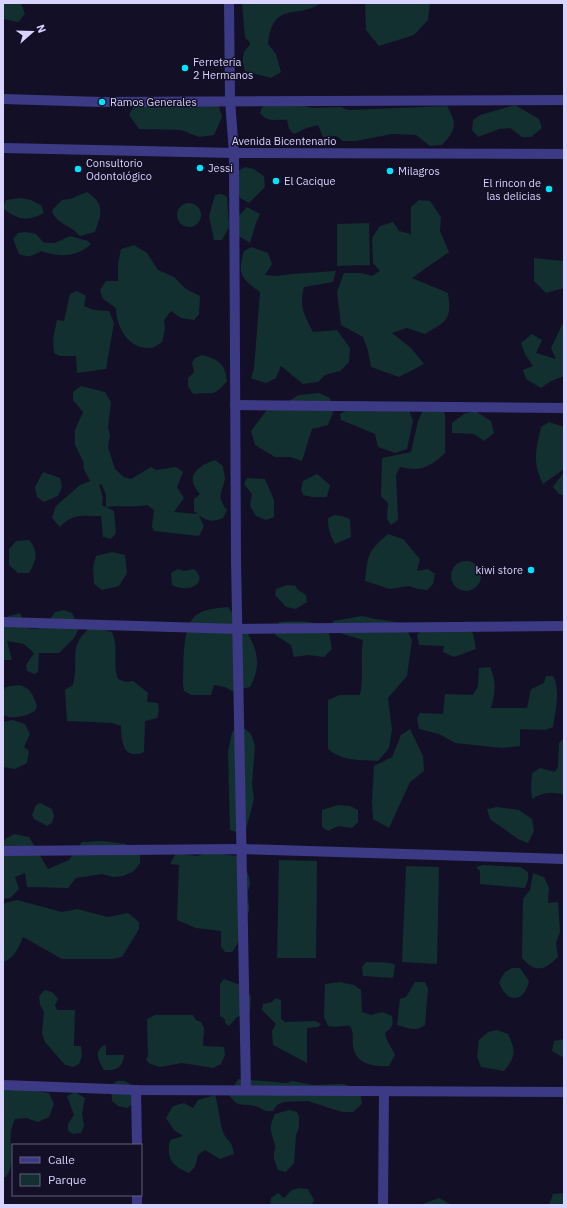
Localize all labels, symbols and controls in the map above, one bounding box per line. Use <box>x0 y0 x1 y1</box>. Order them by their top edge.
north arrow <box>12 12 52 52</box>
text: N <box>33 22 49 35</box>
place label: Ferreteria 2 Hermanos <box>193 55 253 82</box>
marker: Ferreteria 2 Hermanos <box>180 63 190 73</box>
place label: Ramos Generales <box>110 95 197 109</box>
marker: Ramos Generales <box>97 97 107 107</box>
street label: Avenida Bicentenario <box>232 134 336 148</box>
place label: Consultorio Odontológico <box>86 156 152 183</box>
place label: Jessi <box>208 161 233 175</box>
marker: Jessi <box>195 163 205 173</box>
marker: Consultorio Odontológico <box>73 164 83 174</box>
place label: Milagros <box>398 164 440 178</box>
marker: Milagros <box>385 166 395 176</box>
place label: El Cacique <box>284 174 336 188</box>
marker: El Cacique <box>271 176 281 186</box>
place label: El rincon de las delicias <box>483 176 541 203</box>
marker: El rincon de las delicias <box>544 184 554 194</box>
place label: kiwi store <box>475 563 523 577</box>
marker: kiwi store <box>526 565 536 575</box>
legend <box>12 1144 142 1196</box>
text: Calle <box>48 1152 75 1167</box>
text: Parque <box>48 1172 87 1187</box>

